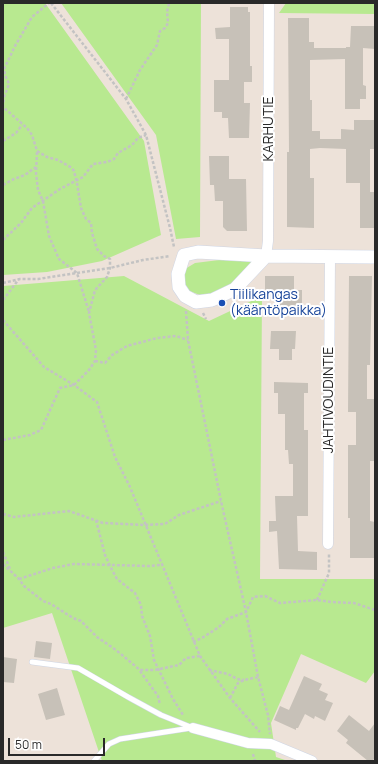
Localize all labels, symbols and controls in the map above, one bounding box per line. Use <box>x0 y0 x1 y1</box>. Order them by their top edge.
street label: KARHUTIE <box>261 96 277 162</box>
place label: Tiilikangas (kääntöpaikka) <box>230 287 327 320</box>
marker: Tiilikangas (kääntöpaikka) <box>217 298 227 308</box>
street label: JAHTIVOUDINTIE <box>321 347 337 453</box>
scale bar <box>10 730 107 756</box>
text: 50 m <box>15 736 42 753</box>

